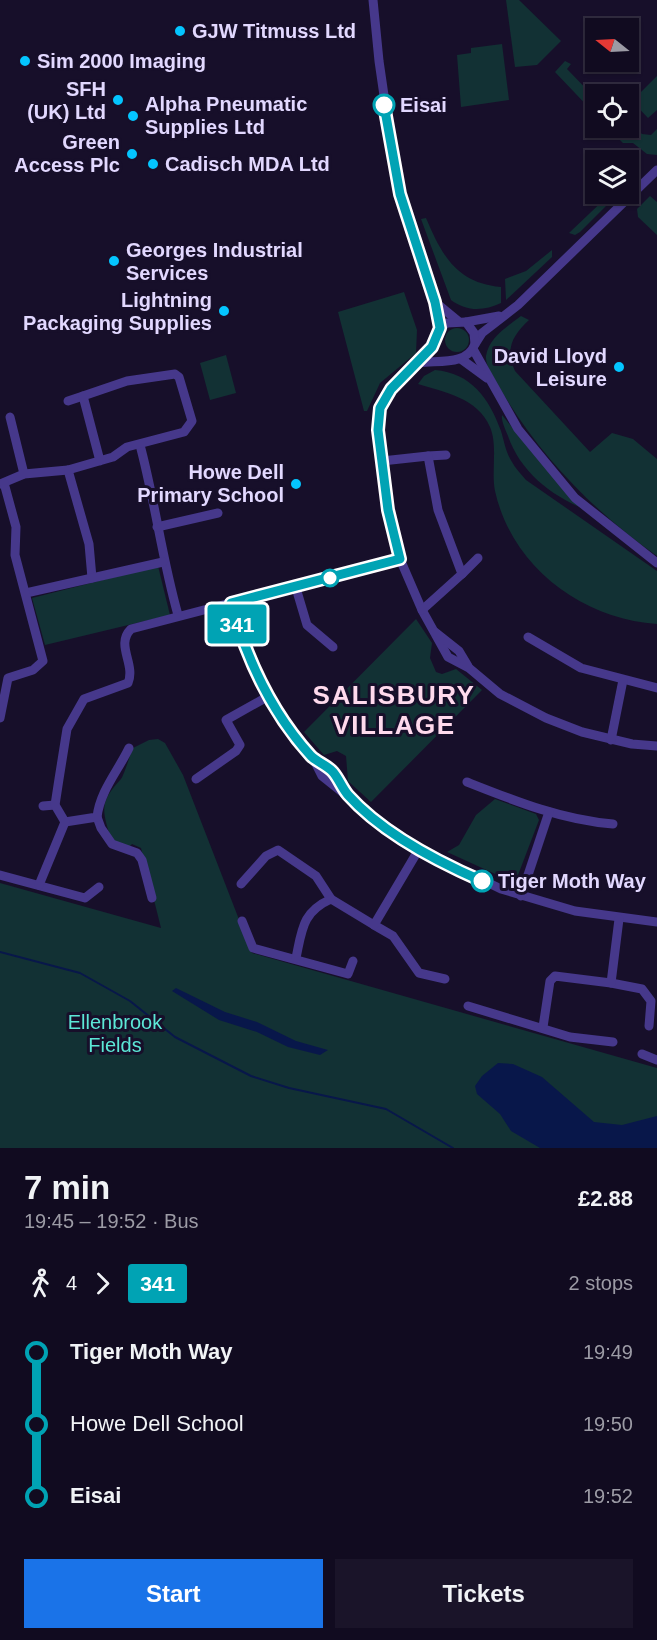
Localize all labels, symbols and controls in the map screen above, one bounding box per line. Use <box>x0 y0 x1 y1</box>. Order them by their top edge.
north arrow <box>585 18 639 72</box>
map controls <box>585 18 639 204</box>
place label: GJW Titmuss Ltd <box>192 20 356 42</box>
marker: GJW Titmuss Ltd <box>173 24 187 38</box>
place label: Sim 2000 Imaging <box>37 50 206 72</box>
marker: Sim 2000 Imaging <box>18 54 32 68</box>
place label: SFH (UK) Ltd <box>27 78 106 123</box>
button: locate <box>585 84 639 138</box>
marker: SFH (UK) Ltd <box>111 93 125 107</box>
place label: Alpha Pneumatic Supplies Ltd <box>145 93 307 138</box>
marker: Eisai <box>373 94 395 116</box>
place label: Eisai <box>400 94 447 116</box>
marker: Alpha Pneumatic Supplies Ltd <box>126 109 140 123</box>
place label: Green Access Plc <box>14 131 120 176</box>
marker: Green Access Plc <box>125 147 139 161</box>
button: layers <box>585 150 639 204</box>
place label: Cadisch MDA Ltd <box>165 153 330 175</box>
marker: Cadisch MDA Ltd <box>146 157 160 171</box>
place label: Georges Industrial Services <box>126 239 303 284</box>
marker: Georges Industrial Services <box>107 254 121 268</box>
place label: Lightning Packaging Supplies <box>23 289 212 334</box>
marker: Lightning Packaging Supplies <box>217 304 231 318</box>
place label: David Lloyd Leisure <box>494 345 607 390</box>
marker: David Lloyd Leisure <box>612 360 626 374</box>
place label: Howe Dell Primary School <box>137 461 284 506</box>
marker: Howe Dell Primary School <box>289 477 303 491</box>
unlabelled marker <box>321 569 339 587</box>
line badge: 341 <box>202 604 272 644</box>
text: 341 <box>219 613 255 636</box>
district label: SALISBURY VILLAGE <box>313 680 475 740</box>
marker: Tiger Moth Way <box>471 870 493 892</box>
place label: Tiger Moth Way <box>498 870 647 892</box>
park label: Ellenbrook Fields <box>68 1011 163 1056</box>
text: 7 min <box>24 1169 110 1206</box>
text: £2.88 <box>578 1186 633 1211</box>
text: 19:45 – 19:52 · Bus <box>24 1210 199 1232</box>
icon: walk <box>24 1267 57 1300</box>
icon: forward <box>86 1267 119 1300</box>
text: 4 <box>66 1272 77 1294</box>
text: 341 <box>140 1272 175 1295</box>
text: 2 stops <box>569 1272 633 1294</box>
text: Tiger Moth Way <box>70 1339 233 1364</box>
text: 19:49 <box>583 1341 633 1363</box>
text: Howe Dell School <box>70 1411 244 1436</box>
text: 19:50 <box>583 1413 633 1435</box>
text: Eisai <box>70 1483 121 1508</box>
text: 19:52 <box>583 1485 633 1507</box>
button: Start <box>24 1559 323 1628</box>
button: Tickets <box>335 1559 633 1628</box>

